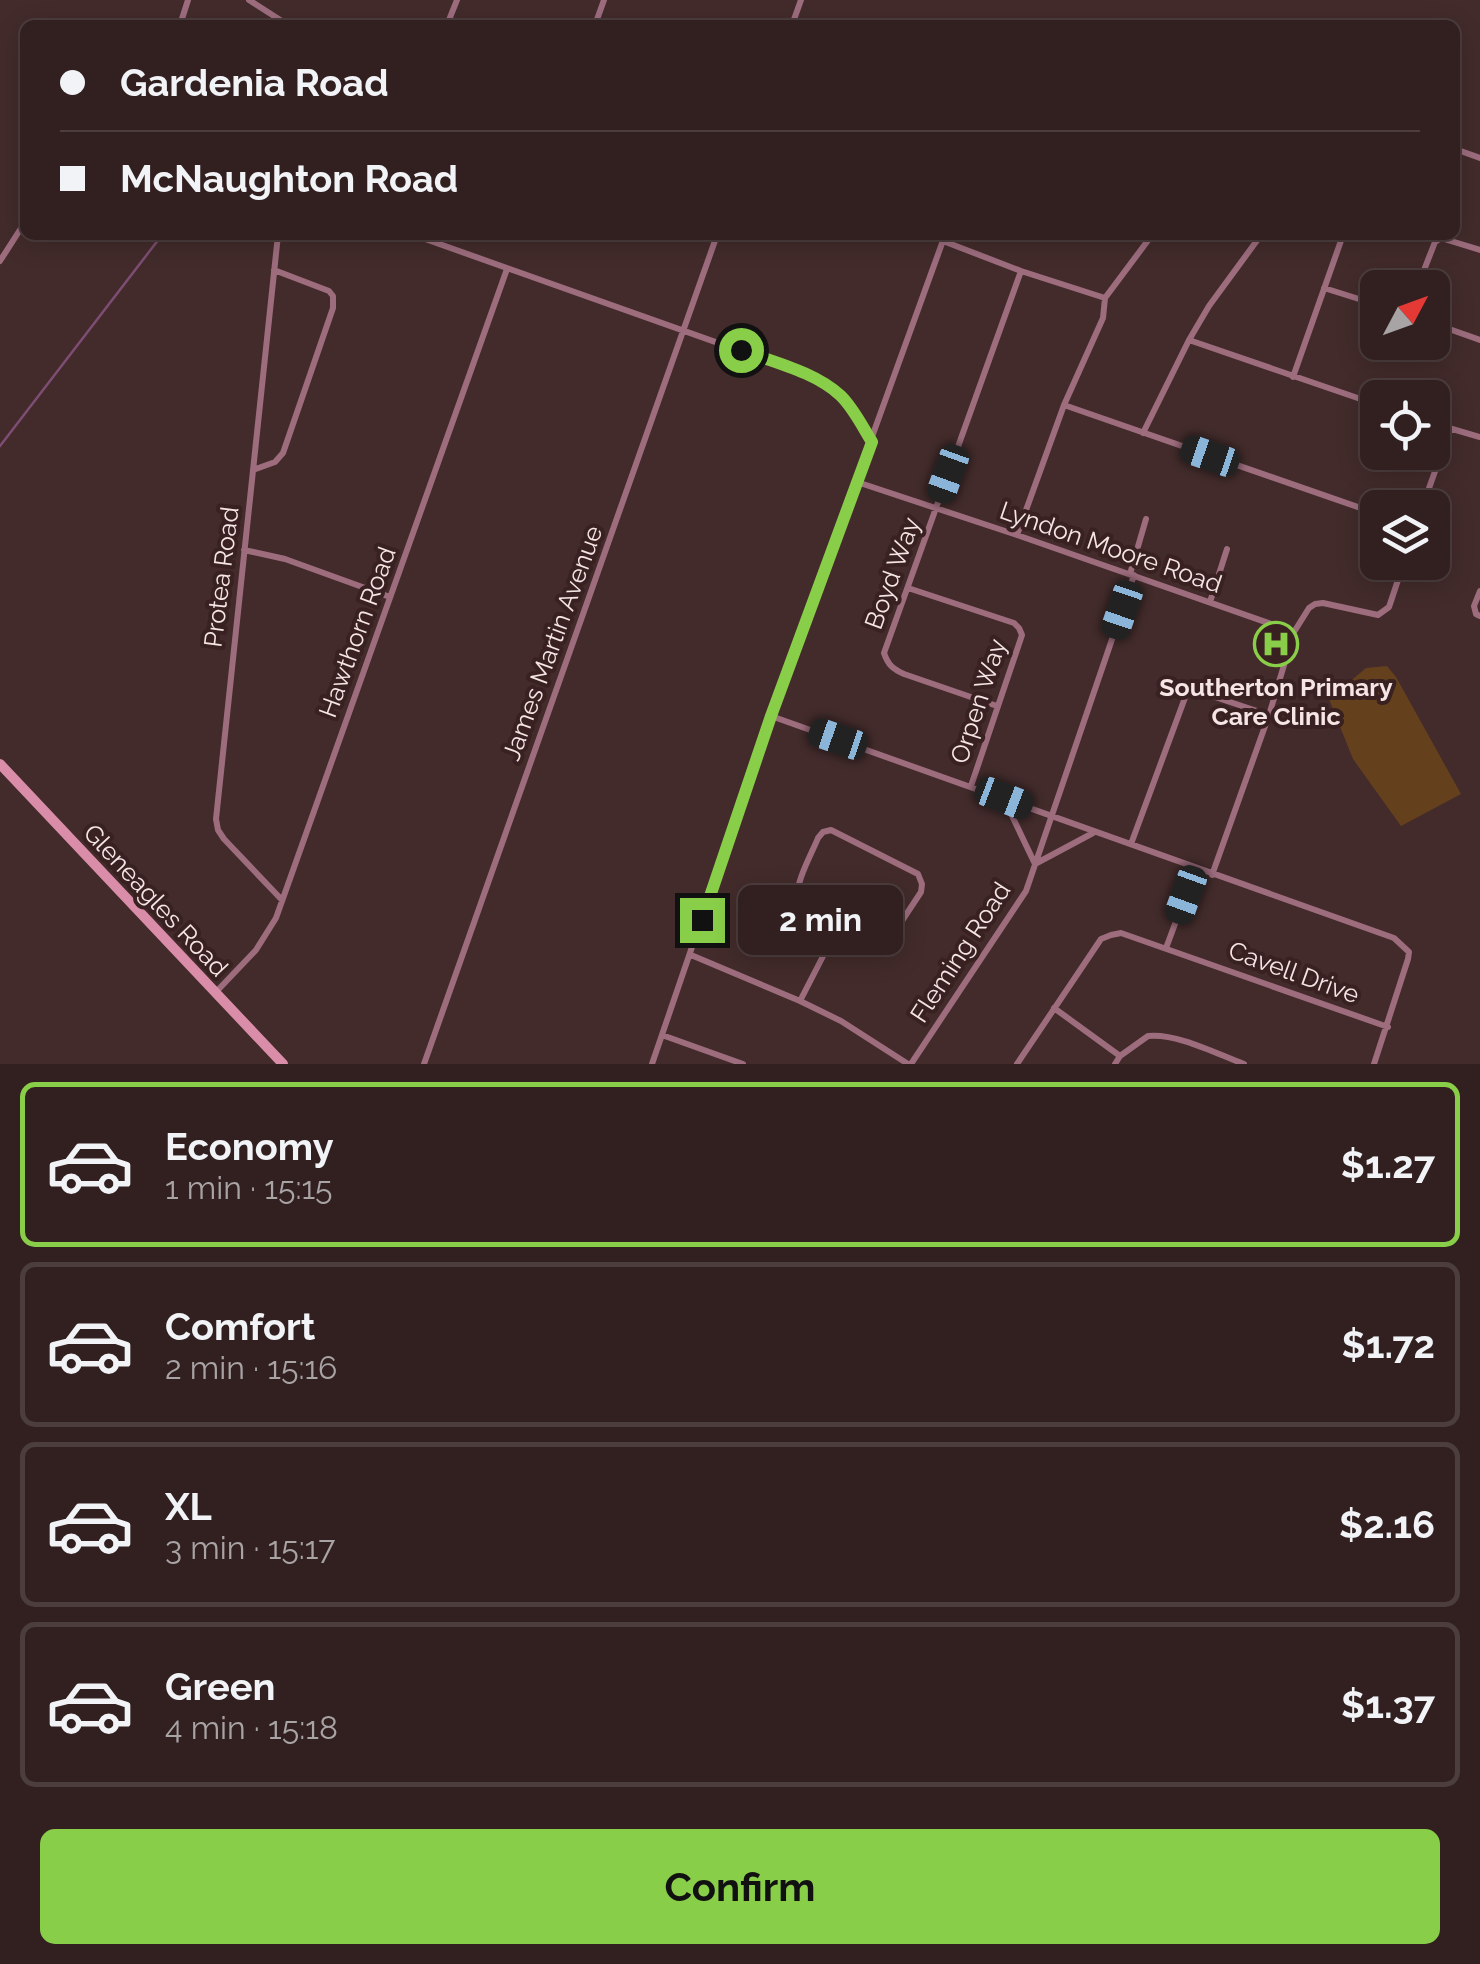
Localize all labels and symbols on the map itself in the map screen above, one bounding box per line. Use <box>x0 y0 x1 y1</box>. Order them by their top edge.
north arrow <box>1360 270 1450 360</box>
route start <box>719 328 764 373</box>
car <box>1177 432 1243 480</box>
car <box>924 441 972 507</box>
street label: Lyndon Moore Road <box>996 495 1226 599</box>
street label: Protea Road <box>197 505 245 649</box>
street label: Boyd Way <box>858 513 926 633</box>
street label: James Martin Avenue <box>496 522 608 764</box>
street label: Hawthorn Road <box>312 543 402 721</box>
car <box>1098 577 1146 643</box>
hospital icon: Southerton Primary Care Clinic <box>1253 621 1299 667</box>
street label: Orpen Way <box>944 634 1012 767</box>
place label: Southerton Primary Care Clinic <box>1159 672 1393 731</box>
car <box>805 715 871 763</box>
car <box>971 773 1037 823</box>
street label: Gleneagles Road <box>78 818 234 982</box>
car <box>1162 862 1210 928</box>
street label: Fleming Road <box>904 876 1016 1028</box>
callout: 2 min <box>737 885 902 955</box>
route end <box>680 898 725 943</box>
street label: Cavell Drive <box>1225 935 1363 1009</box>

